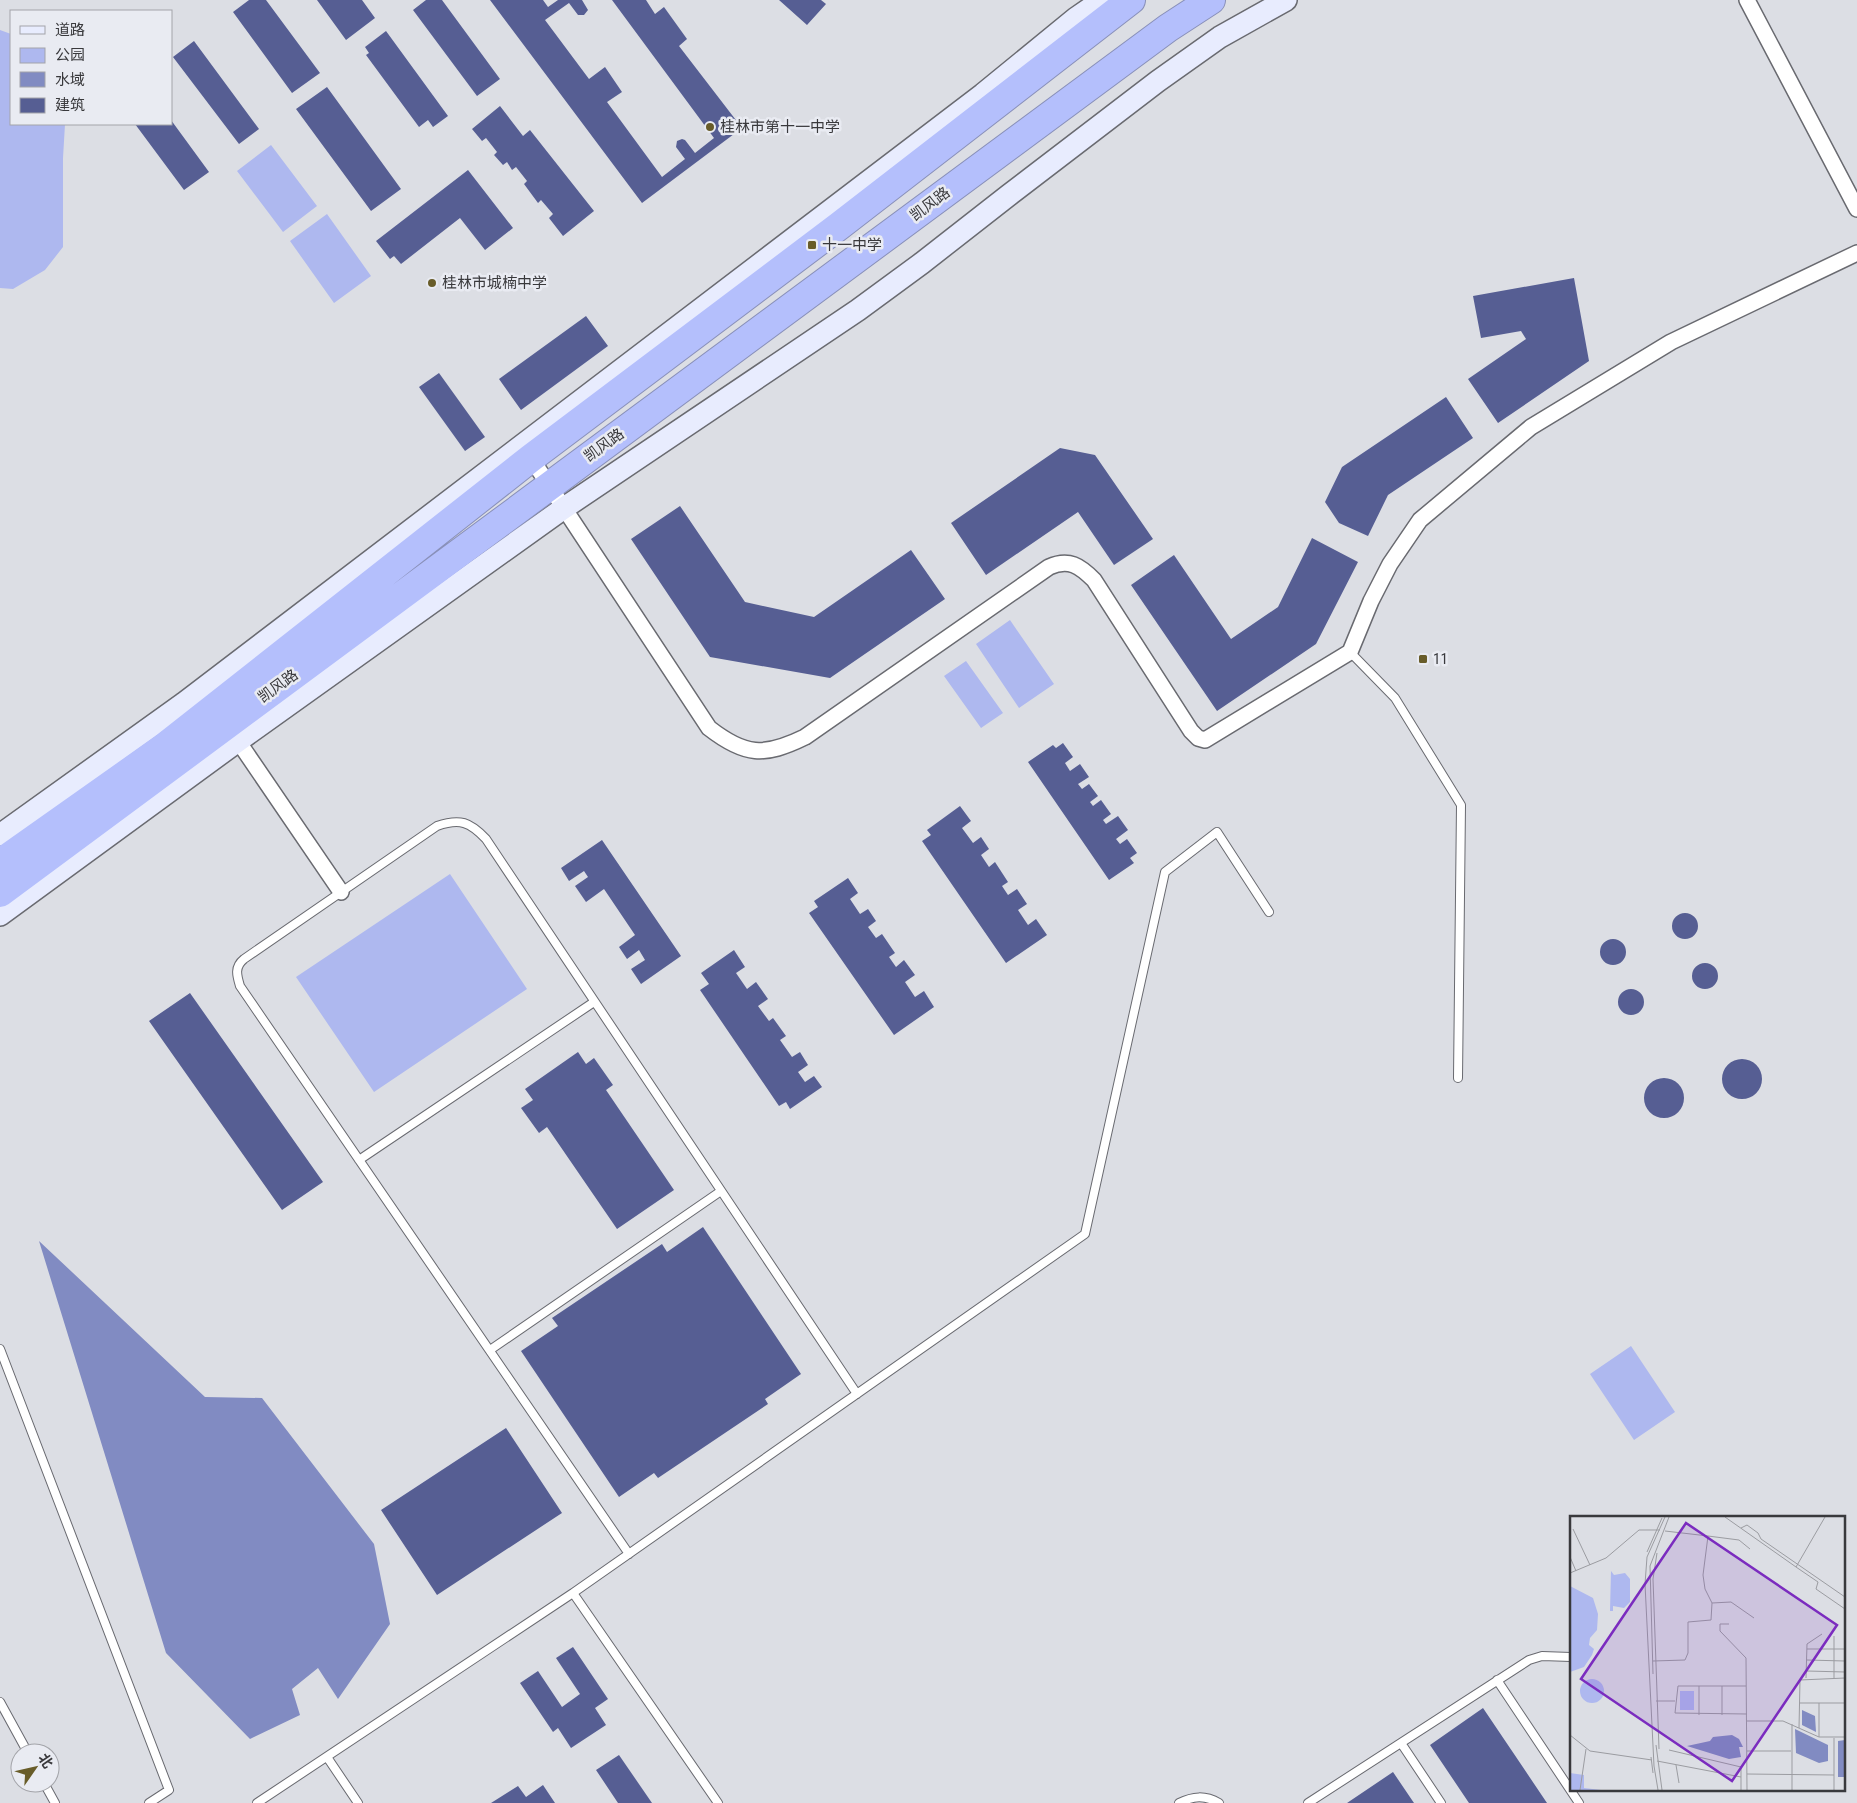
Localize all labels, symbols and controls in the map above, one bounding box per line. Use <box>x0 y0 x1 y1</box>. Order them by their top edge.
legend <box>10 10 172 125</box>
text: 道路 <box>55 21 85 39</box>
text: 公园 <box>55 46 85 64</box>
text: 水域 <box>55 71 85 89</box>
text: 建筑 <box>55 96 85 114</box>
place label: 桂林市第十一中学 <box>720 118 840 136</box>
marker: 桂林市第十一中学 <box>704 121 716 133</box>
street label: 凯风路 <box>907 183 953 225</box>
place label: 十一中学 <box>822 236 882 254</box>
marker: 十一中学 <box>806 239 818 251</box>
place label: 桂林市城楠中学 <box>442 274 547 292</box>
marker: 桂林市城楠中学 <box>426 277 438 289</box>
street label: 凯风路 <box>581 424 627 466</box>
place label: 11 <box>1433 650 1448 668</box>
marker: 11 <box>1417 653 1429 665</box>
street label: 凯风路 <box>255 665 301 707</box>
inset map <box>1570 1516 1844 1790</box>
north arrow <box>10 1743 60 1793</box>
text: 北 <box>35 1750 56 1771</box>

